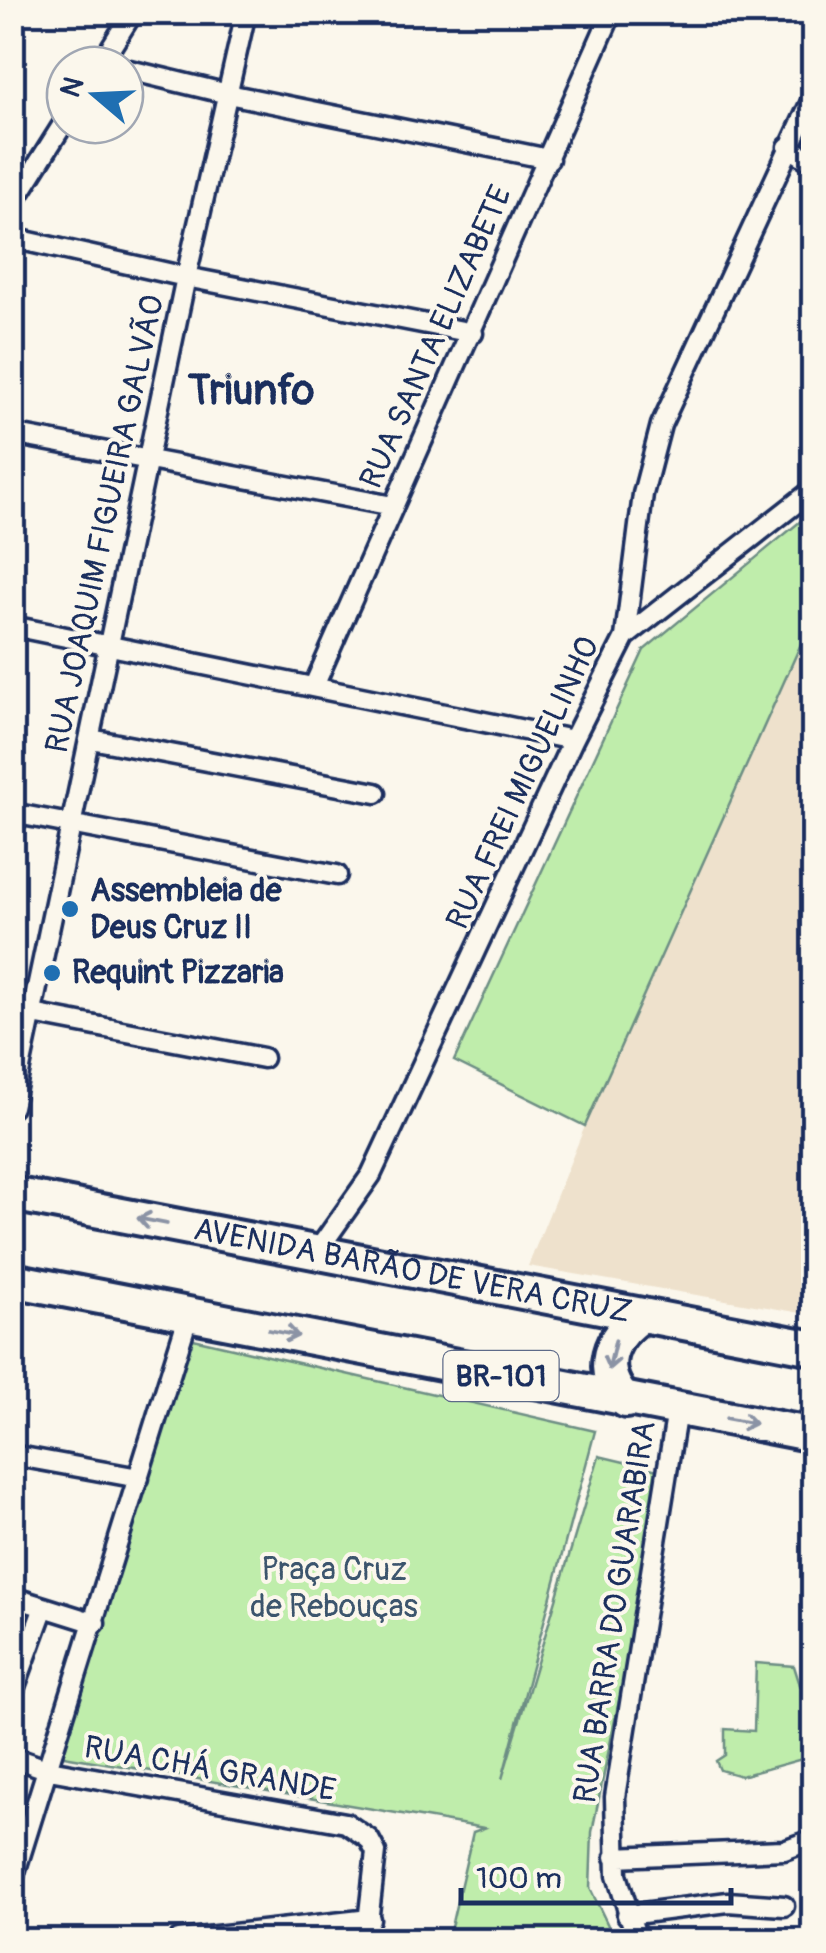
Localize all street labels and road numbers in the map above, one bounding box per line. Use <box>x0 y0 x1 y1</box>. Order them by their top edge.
street label: RUA SANTA ELIZABETE <box>351 179 521 495</box>
street label: RUA JOAQUIM FIGUEIRA GALVÃO <box>37 291 173 757</box>
street label: RUA FREI MIGUELINHO <box>438 630 608 936</box>
street label: AVENIDA BARÃO DE VERA CRUZ <box>190 1209 635 1333</box>
road number: BR-101 <box>444 1351 558 1401</box>
street label: RUA BARRA DO GUARABIRA <box>565 1418 665 1806</box>
street label: RUA CHÁ GRANDE <box>81 1727 339 1811</box>

